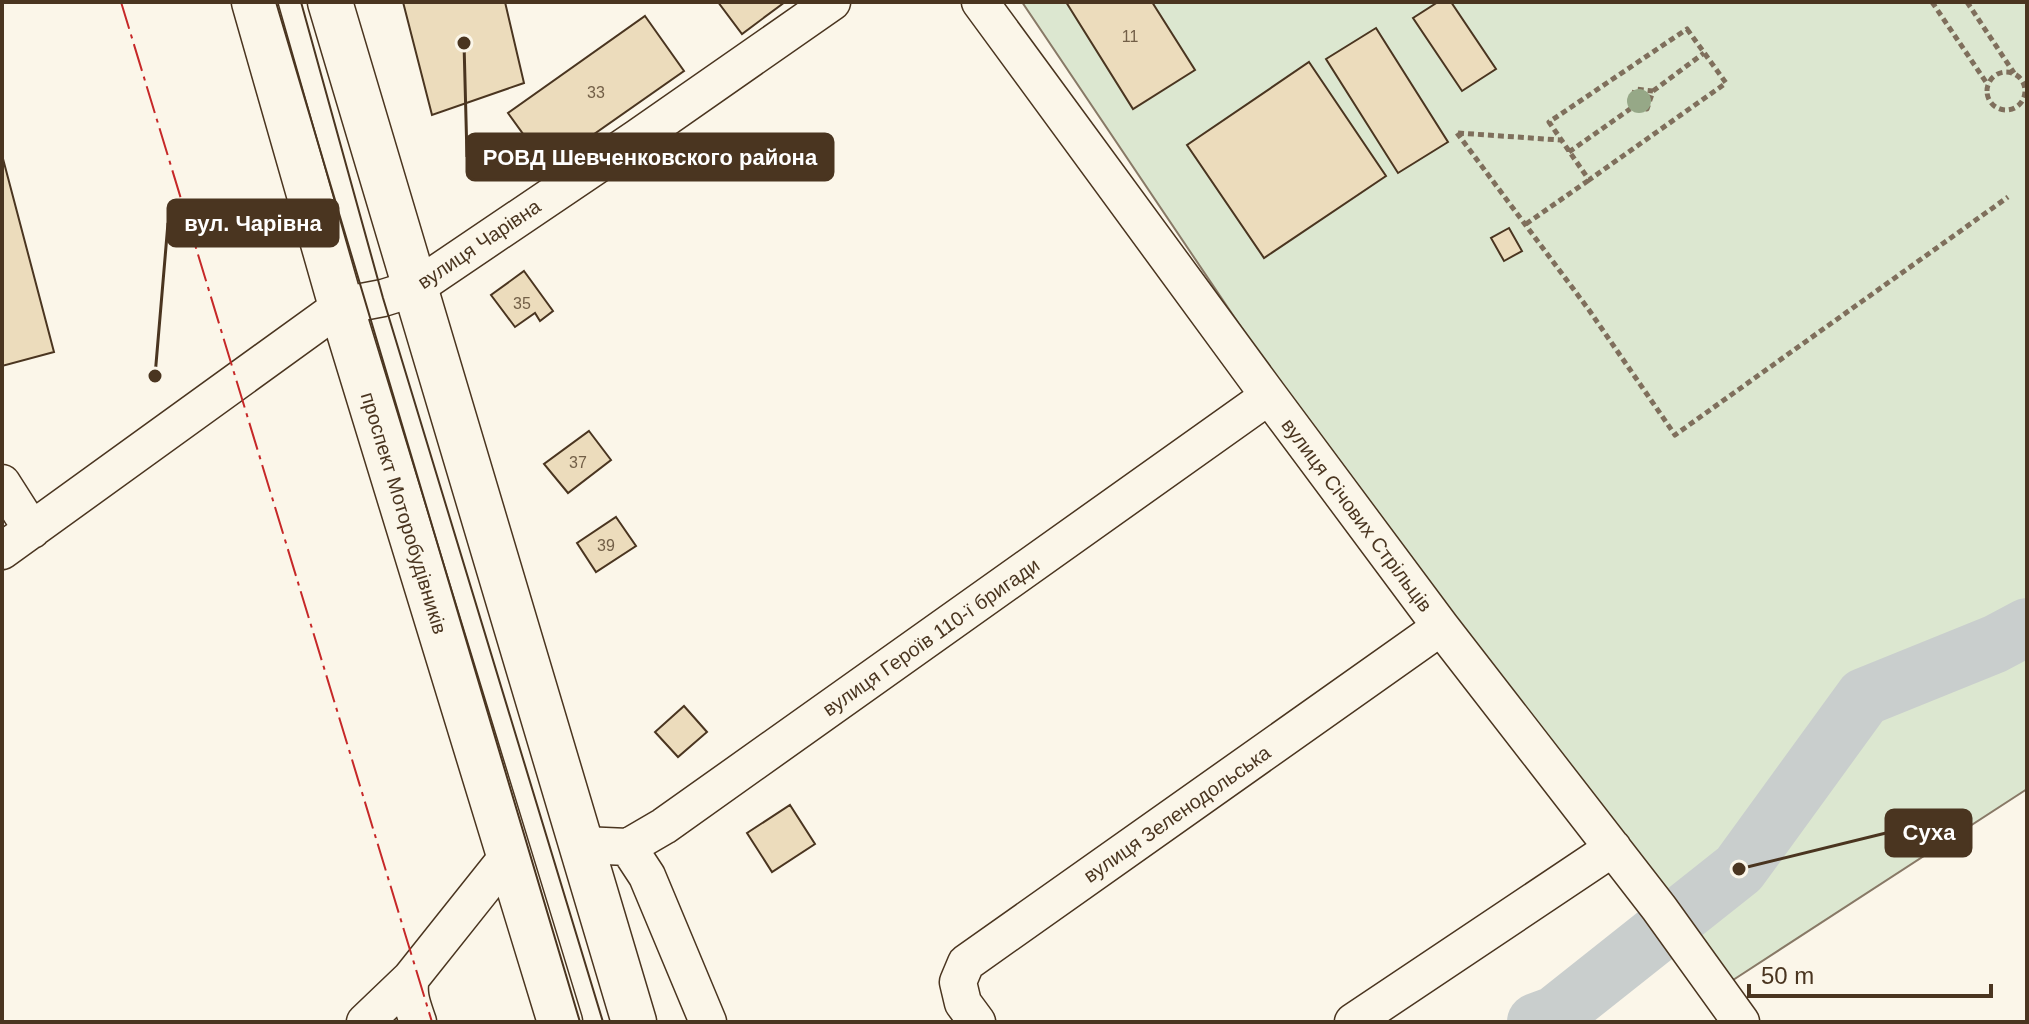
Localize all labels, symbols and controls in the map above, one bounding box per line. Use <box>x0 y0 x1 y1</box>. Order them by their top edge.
house number: 11 <box>1122 28 1138 45</box>
house number: 33 <box>587 84 605 101</box>
callout: РОВД Шевченковского района <box>467 134 833 180</box>
text: РОВД Шевченковского района <box>483 145 818 170</box>
street label: вулиця Чарівна <box>413 194 545 293</box>
callout: вул. Чарівна <box>168 200 338 246</box>
text: вул. Чарівна <box>184 211 322 236</box>
house number: 35 <box>513 295 531 312</box>
street label: проспект Моторобудівників <box>357 389 451 637</box>
street label: вулиця Січових Стрільців <box>1277 414 1437 616</box>
house number: 37 <box>569 454 587 471</box>
house number: 39 <box>597 537 615 554</box>
street label: вулиця Героїв 110-ї бригади <box>819 554 1043 720</box>
street label: вулиця Зеленодольська <box>1079 741 1275 887</box>
callout: Суха <box>1886 810 1971 856</box>
text: Суха <box>1903 820 1956 845</box>
scale bar <box>1749 948 1991 998</box>
text: 50 m <box>1761 962 1814 989</box>

